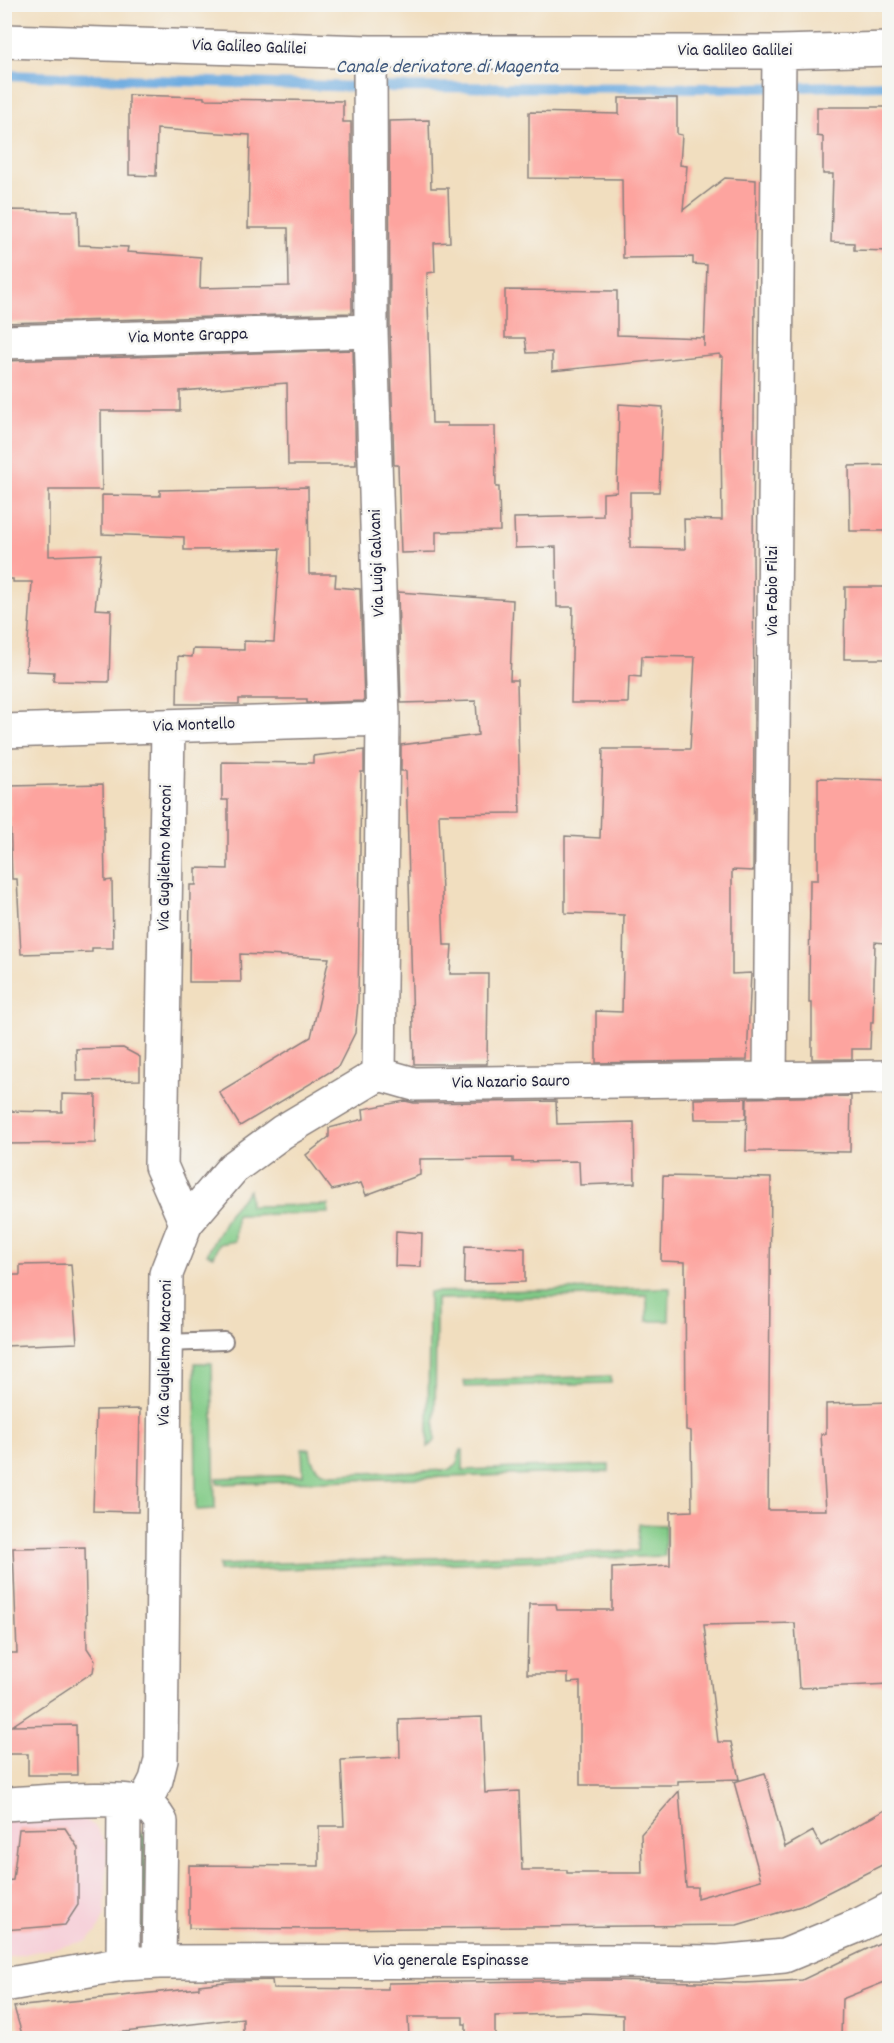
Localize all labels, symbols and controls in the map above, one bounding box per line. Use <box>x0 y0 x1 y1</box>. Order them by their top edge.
street label: Via Galileo Galilei <box>191 34 307 62</box>
street label: Via Galileo Galilei <box>678 39 792 64</box>
water label: Canale derivatore di Magenta <box>336 54 560 82</box>
street label: Via Monte Grappa <box>128 322 249 352</box>
street label: Via Luigi Galvani <box>364 509 392 617</box>
street label: Via Fabio Filzi <box>761 546 786 636</box>
street label: Via Montello <box>152 712 236 740</box>
street label: Via Guglielmo Marconi <box>152 785 180 931</box>
street label: Via Nazario Sauro <box>452 1069 570 1097</box>
street label: Via Guglielmo Marconi <box>152 1280 180 1426</box>
street label: Via generale Espinasse <box>373 1949 529 1974</box>

